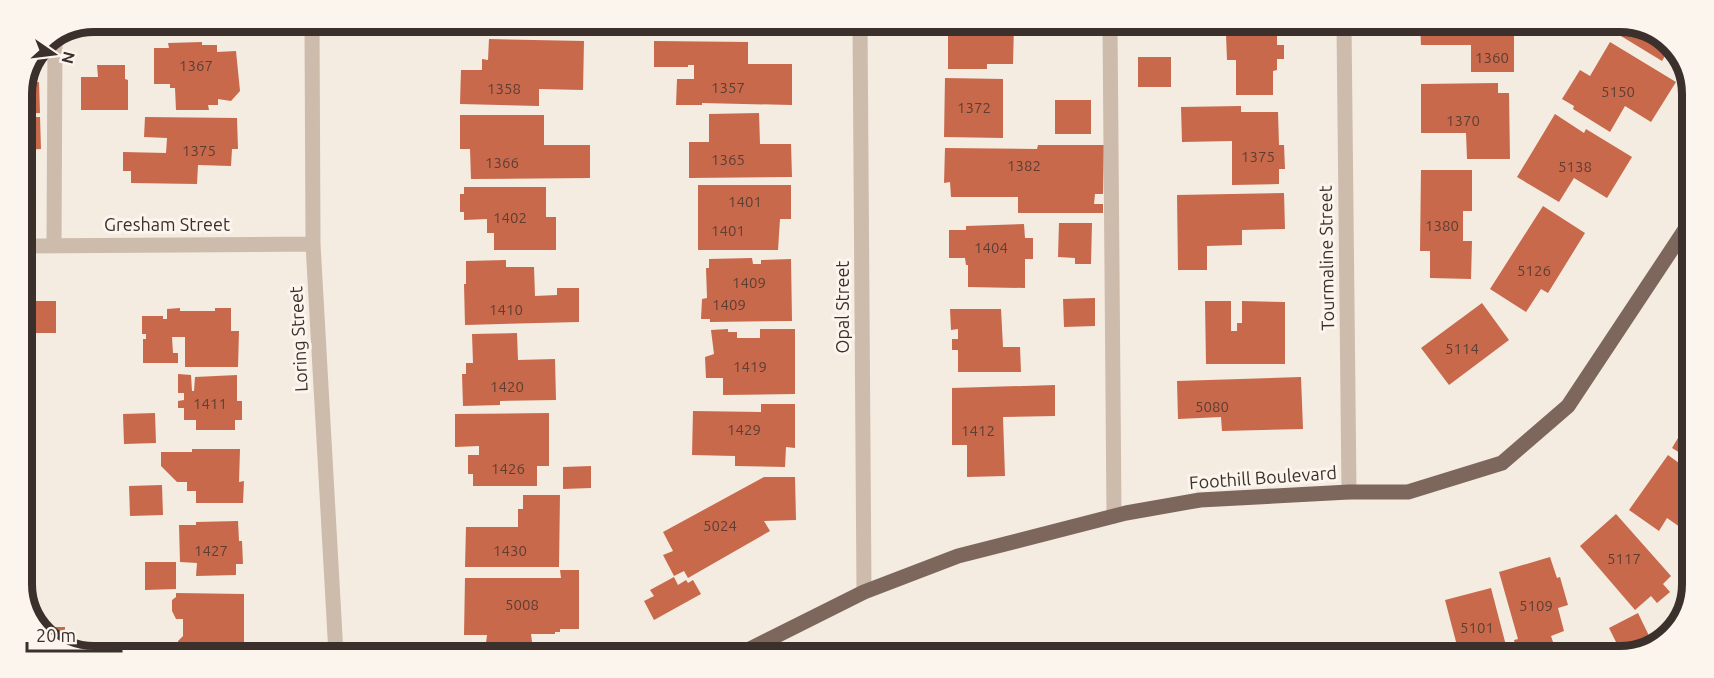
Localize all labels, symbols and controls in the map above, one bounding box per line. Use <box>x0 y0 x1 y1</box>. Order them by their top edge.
north arrow <box>24 24 84 84</box>
house number: 1360 <box>1475 49 1509 66</box>
text: N <box>58 50 79 66</box>
house number: 1367 <box>179 57 213 74</box>
house number: 1357 <box>711 79 745 96</box>
house number: 1358 <box>487 80 521 97</box>
house number: 5150 <box>1601 83 1635 100</box>
house number: 1372 <box>957 99 991 116</box>
house number: 1370 <box>1446 112 1480 129</box>
house number: 1375 <box>182 142 216 159</box>
house number: 1375 <box>1241 148 1275 165</box>
house number: 1365 <box>711 151 745 168</box>
house number: 1366 <box>485 154 519 171</box>
house number: 1382 <box>1007 157 1041 174</box>
house number: 5138 <box>1558 158 1592 175</box>
street label: Tourmaline Street <box>1315 185 1337 331</box>
house number: 1401 <box>728 193 762 210</box>
house number: 1402 <box>493 209 527 226</box>
street label: Gresham Street <box>104 214 230 234</box>
house number: 1380 <box>1425 217 1459 234</box>
house number: 1401 <box>711 222 745 239</box>
house number: 1404 <box>974 239 1008 256</box>
street label: Opal Street <box>832 261 852 353</box>
house number: 5126 <box>1517 262 1551 279</box>
house number: 1409 <box>732 274 766 291</box>
street label: Loring Street <box>285 286 311 392</box>
house number: 1409 <box>712 296 746 313</box>
house number: 1410 <box>489 301 523 318</box>
house number: 5114 <box>1445 340 1479 357</box>
house number: 1419 <box>733 358 767 375</box>
house number: 1420 <box>490 378 524 395</box>
house number: 1411 <box>193 395 227 412</box>
house number: 5080 <box>1195 398 1229 415</box>
house number: 1429 <box>727 421 761 438</box>
house number: 1412 <box>961 422 995 439</box>
house number: 1426 <box>491 460 525 477</box>
street label: Foothill Boulevard <box>1188 462 1337 492</box>
house number: 5024 <box>703 517 737 534</box>
house number: 1427 <box>194 542 228 559</box>
house number: 1430 <box>493 542 527 559</box>
house number: 5117 <box>1607 550 1641 567</box>
house number: 5008 <box>505 596 539 613</box>
house number: 5109 <box>1519 597 1553 614</box>
scale bar <box>27 615 122 653</box>
house number: 5101 <box>1460 619 1494 636</box>
text: 20 m <box>36 625 76 645</box>

